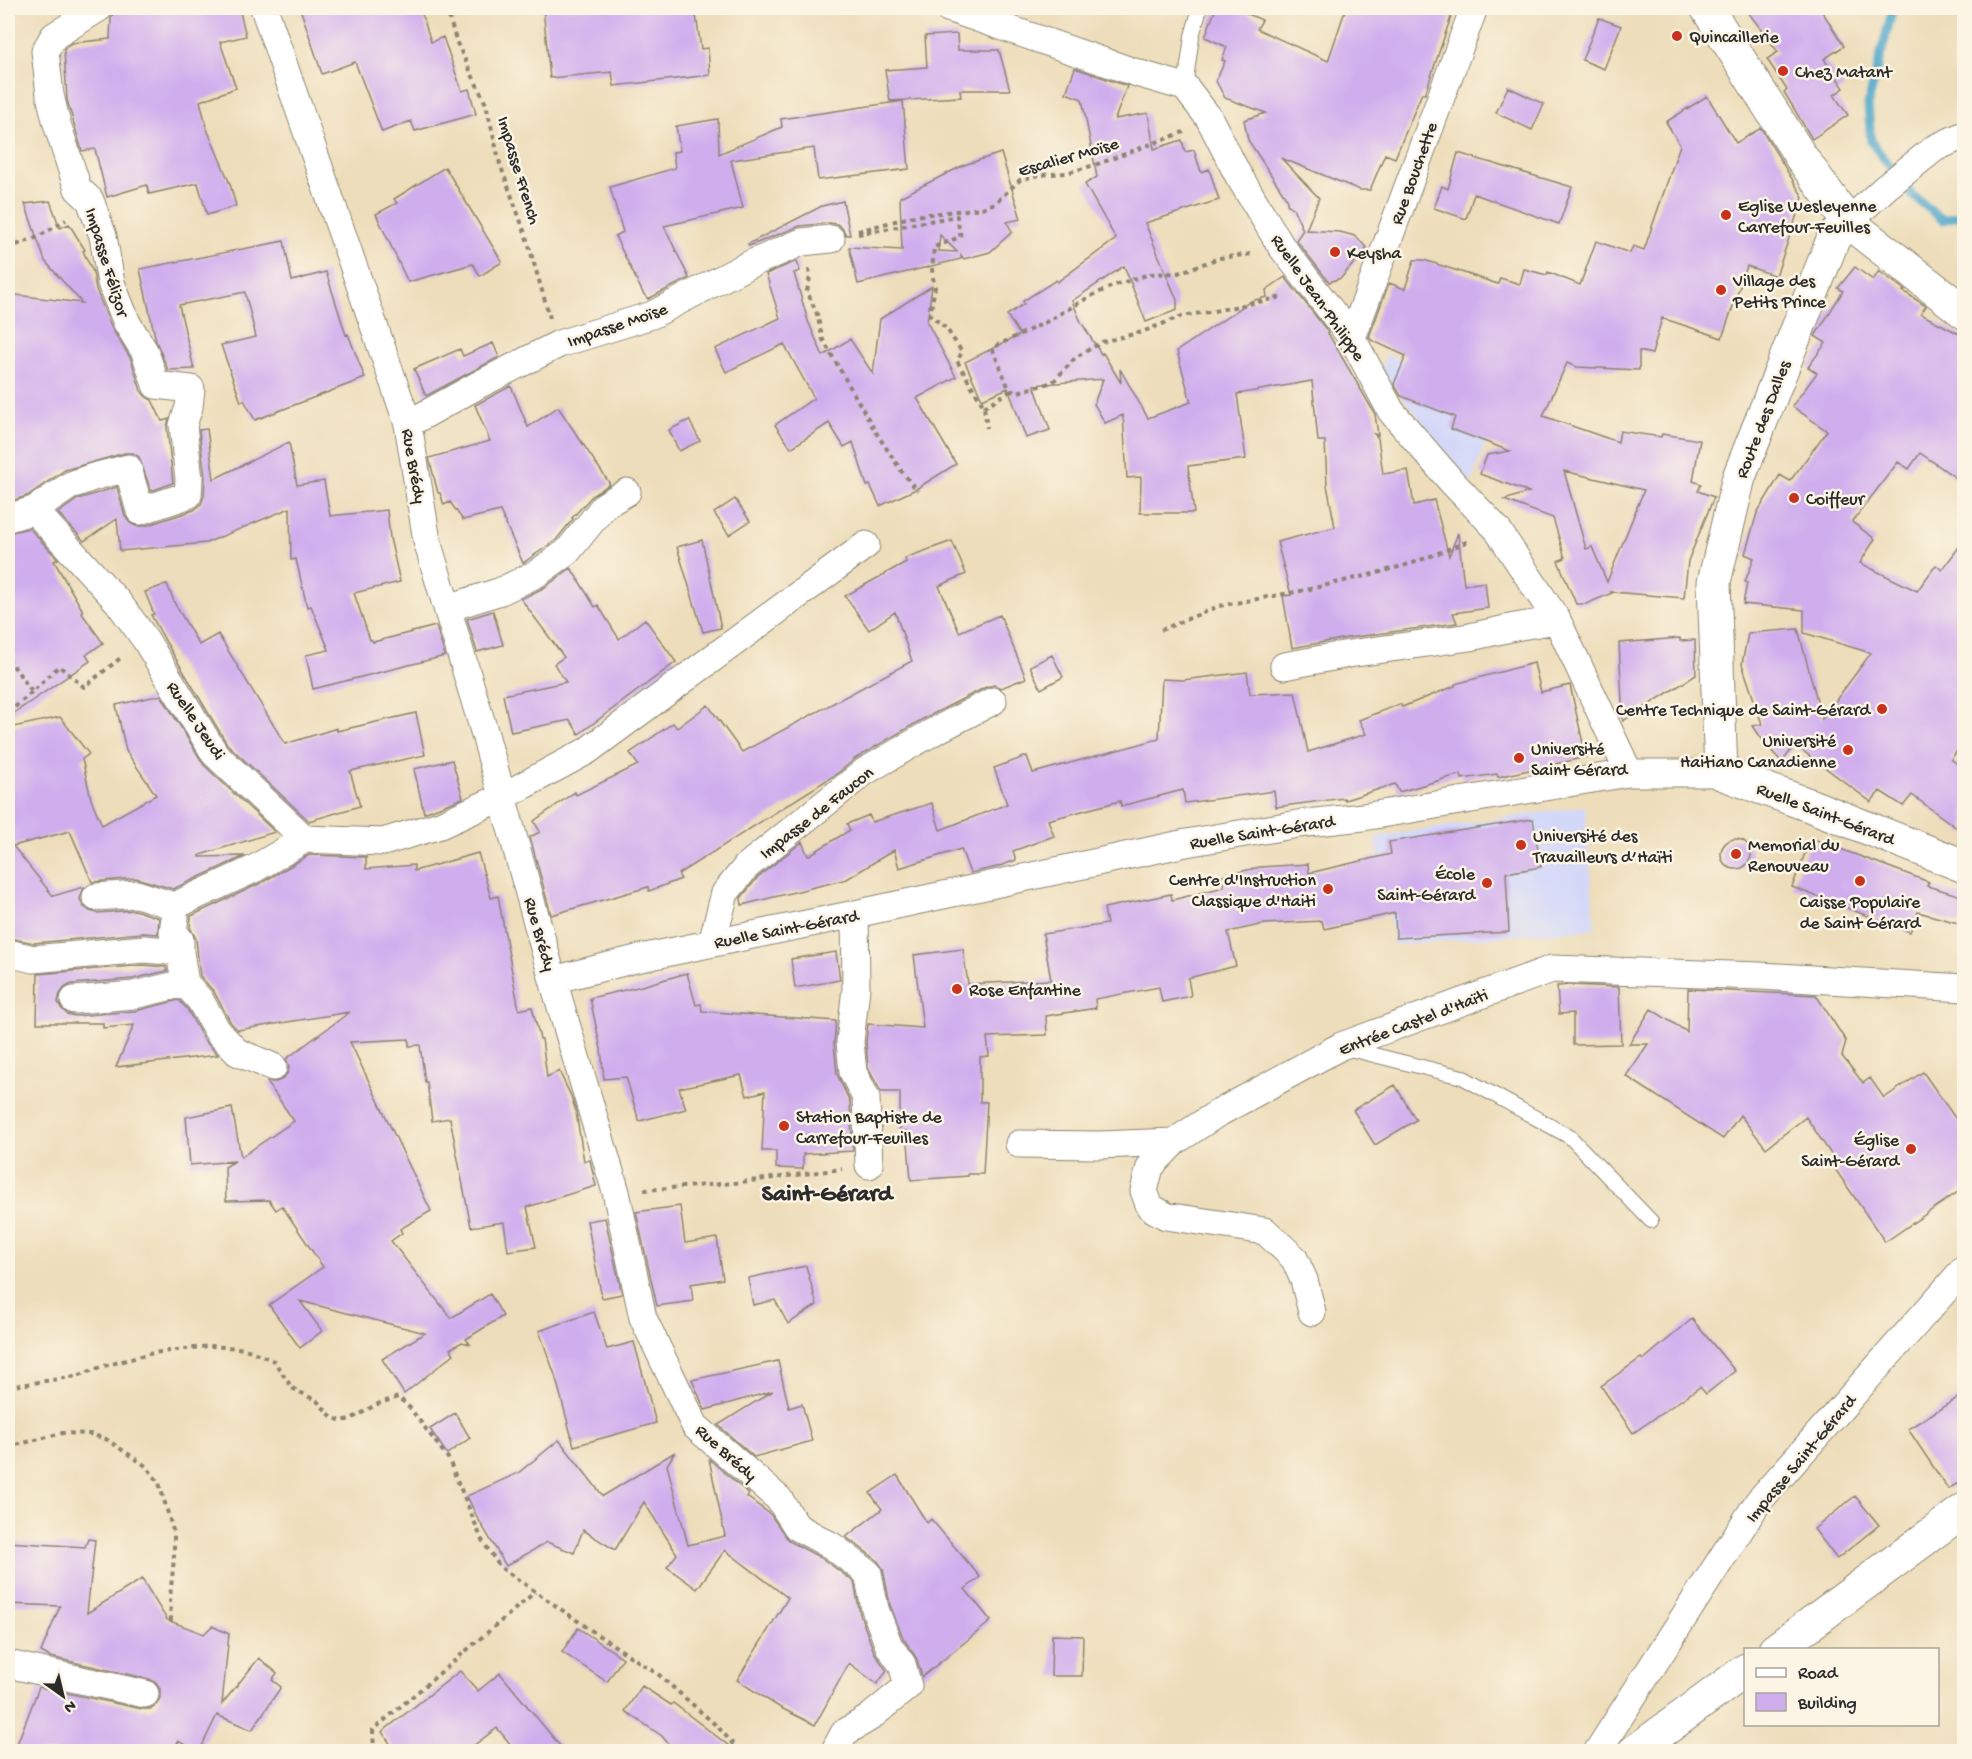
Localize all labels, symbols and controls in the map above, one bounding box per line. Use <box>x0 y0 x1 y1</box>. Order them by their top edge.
place label: Quincaillerie <box>1689 28 1779 49</box>
marker: Quincaillerie <box>1670 29 1684 43</box>
place label: Chez Matant <box>1795 63 1893 84</box>
marker: Chez Matant <box>1776 64 1790 78</box>
street label: Impasse French <box>491 114 544 228</box>
street label: Rue Bouchette <box>1387 119 1444 228</box>
street label: Escalier Moïse <box>1016 134 1122 183</box>
place label: Eglise Wesleyenne Carrefour-Feuilles <box>1738 197 1877 239</box>
street label: Impasse Félizor <box>79 206 133 321</box>
marker: Eglise Wesleyenne Carrefour-Feuilles <box>1719 208 1733 222</box>
street label: Ruelle Jean-Philippe <box>1265 231 1369 366</box>
place label: Keysha <box>1347 244 1402 265</box>
marker: Keysha <box>1328 245 1342 259</box>
place label: Village des Petits Prince <box>1732 272 1827 314</box>
marker: Village des Petits Prince <box>1714 283 1728 297</box>
street label: Impasse Moïse <box>565 299 671 353</box>
street label: Route des Dalles <box>1732 357 1797 482</box>
street label: Rue Brédy <box>396 427 429 506</box>
place label: Coiffeur <box>1806 490 1866 511</box>
marker: Coiffeur <box>1787 491 1801 505</box>
street label: Ruelle Jeudi <box>161 678 229 765</box>
place label: Centre Technique de Saint-Gérard <box>1616 701 1871 722</box>
marker: Centre Technique de Saint-Gérard <box>1875 702 1889 716</box>
place label: Université Haitiano Canadienne <box>1680 732 1837 774</box>
place label: Université Saint Gérard <box>1531 740 1629 782</box>
marker: Université Haitiano Canadienne <box>1841 743 1855 757</box>
marker: Université Saint Gérard <box>1512 751 1526 765</box>
street label: Impasse de Faucon <box>756 763 879 865</box>
street label: Ruelle Saint-Gérard <box>1753 779 1899 852</box>
street label: Ruelle Saint-Gérard <box>1188 811 1338 855</box>
place label: Université des Travailleurs d’Haïti <box>1532 827 1673 869</box>
place label: Memorial du Renouveau <box>1748 836 1840 878</box>
marker: Université des Travailleurs d’Haïti <box>1514 838 1528 852</box>
marker: Memorial du Renouveau <box>1729 847 1743 861</box>
place label: École Saint-Gérard <box>1377 865 1476 907</box>
place label: Centre d'Instruction Classique d'Haiti <box>1169 871 1316 913</box>
marker: Caisse Populaire de Saint Gérard <box>1853 874 1867 888</box>
marker: École Saint-Gérard <box>1480 876 1494 890</box>
marker: Centre d'Instruction Classique d'Haiti <box>1321 882 1335 896</box>
place label: Caisse Populaire de Saint Gérard <box>1800 893 1922 935</box>
street label: Rue Brédy <box>518 895 559 974</box>
street label: Ruelle Saint-Gérard <box>713 906 862 955</box>
place label: Rose Enfantine <box>969 981 1082 1002</box>
marker: Rose Enfantine <box>950 982 964 996</box>
street label: Entrée Castel d'Haïti <box>1336 985 1492 1061</box>
place label: Station Baptiste de Carrefour-Feuilles <box>796 1108 942 1150</box>
marker: Station Baptiste de Carrefour-Feuilles <box>777 1119 791 1133</box>
place label: Église Saint-Gérard <box>1801 1131 1900 1173</box>
marker: Église Saint-Gérard <box>1904 1142 1918 1156</box>
district label: Saint-Gérard <box>762 1181 895 1210</box>
street label: Impasse Saint-Gérard <box>1742 1390 1862 1528</box>
street label: Rue Brédy <box>690 1421 761 1487</box>
legend <box>1744 1648 1939 1726</box>
text: Road <box>1798 1664 1839 1685</box>
north arrow <box>33 1666 93 1726</box>
text: Building <box>1797 1694 1857 1715</box>
text: N <box>59 1695 79 1717</box>

